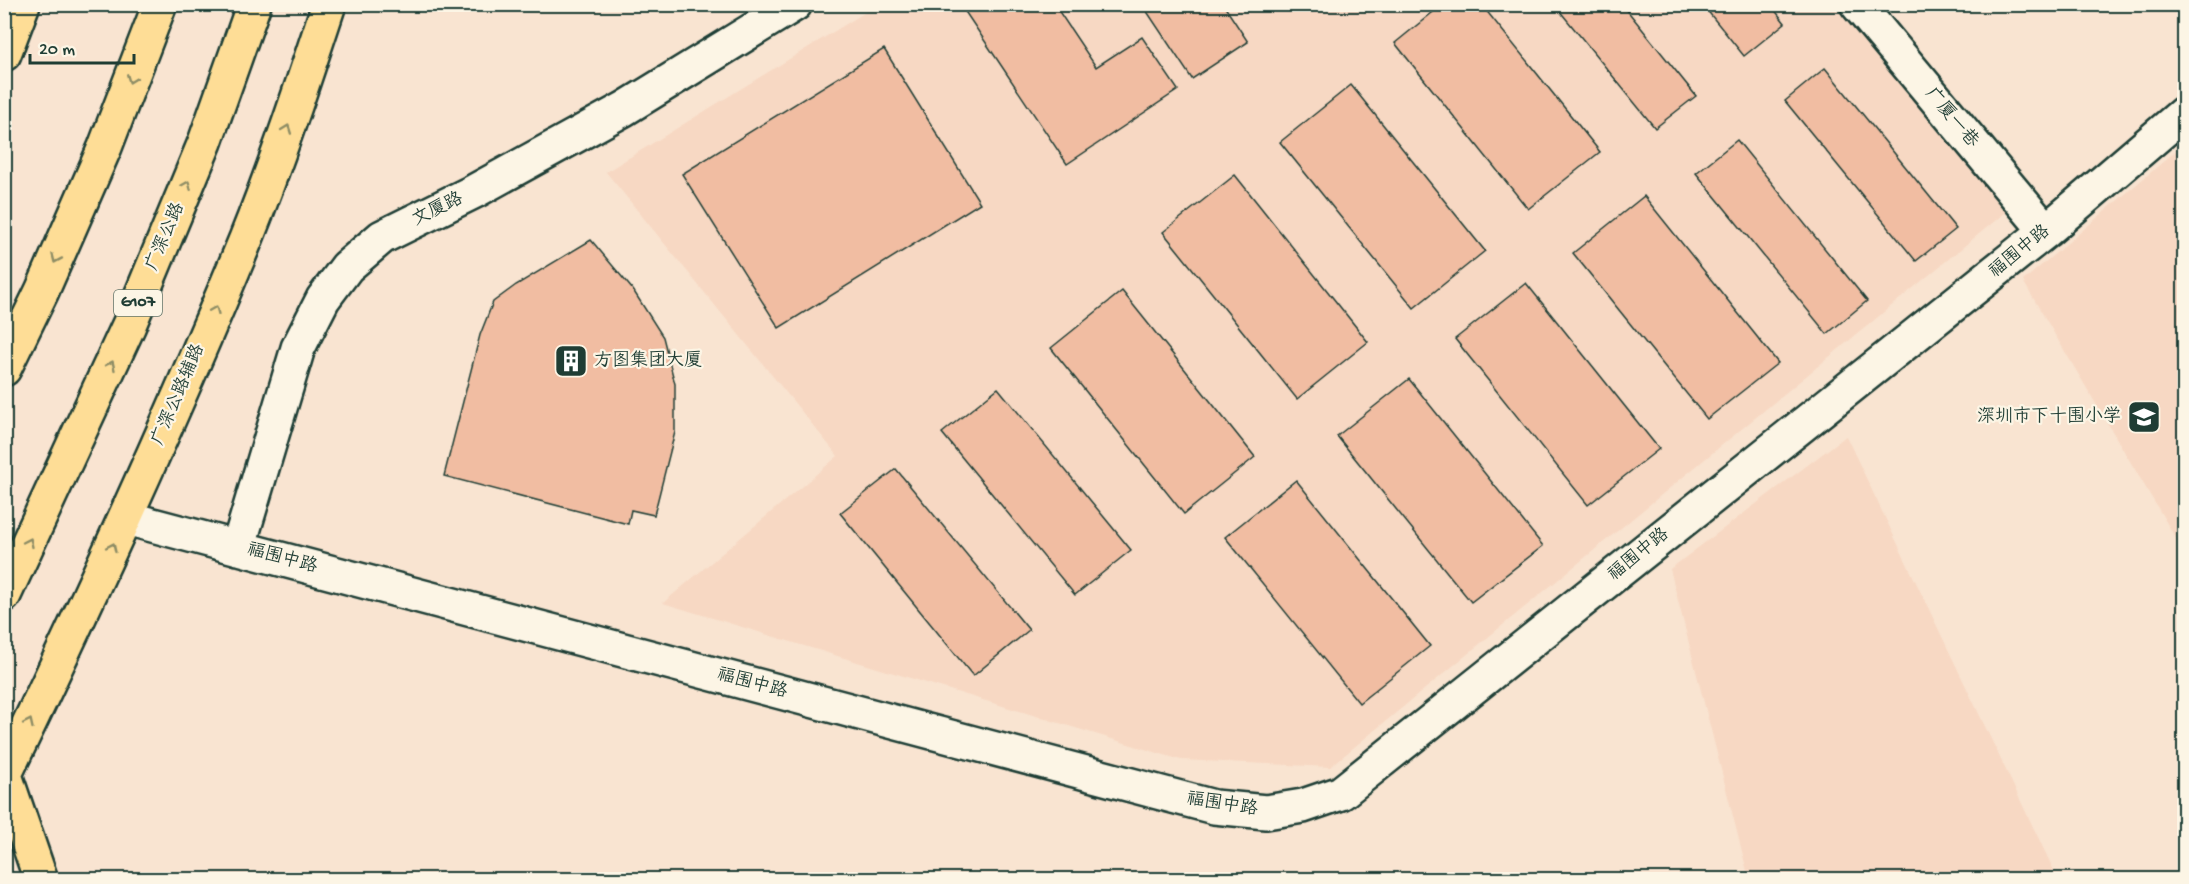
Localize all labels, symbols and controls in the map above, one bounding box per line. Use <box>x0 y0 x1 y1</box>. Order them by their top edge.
scale bar <box>30 27 134 65</box>
text: 20 m <box>39 40 75 61</box>
one-way arrow <box>126 73 139 84</box>
street label: 广厦一巷 <box>1920 83 1983 152</box>
one-way arrow <box>279 124 292 134</box>
one-way arrow <box>180 181 192 192</box>
street label: 文厦路 <box>409 188 467 231</box>
street label: 广深公路 <box>141 199 190 274</box>
street label: 福围中路 <box>1985 220 2055 283</box>
one-way arrow <box>52 252 64 263</box>
road number: G107 <box>114 290 162 316</box>
one-way arrow <box>208 305 220 316</box>
street label: 广深公路辅路 <box>147 341 210 449</box>
building icon: 方图集团大厦 <box>553 343 589 379</box>
place label: 方图集团大厦 <box>594 350 702 372</box>
one-way arrow <box>104 360 116 371</box>
school or university icon: 深圳市下十围小学 <box>2126 399 2162 435</box>
place label: 深圳市下十围小学 <box>1977 406 2121 428</box>
street label: 福围中路 <box>1604 523 1674 586</box>
one-way arrow <box>22 537 34 548</box>
street label: 福围中路 <box>245 539 320 578</box>
one-way arrow <box>105 542 117 553</box>
street label: 福围中路 <box>715 664 790 703</box>
one-way arrow <box>22 719 34 730</box>
street label: 福围中路 <box>1185 788 1259 821</box>

